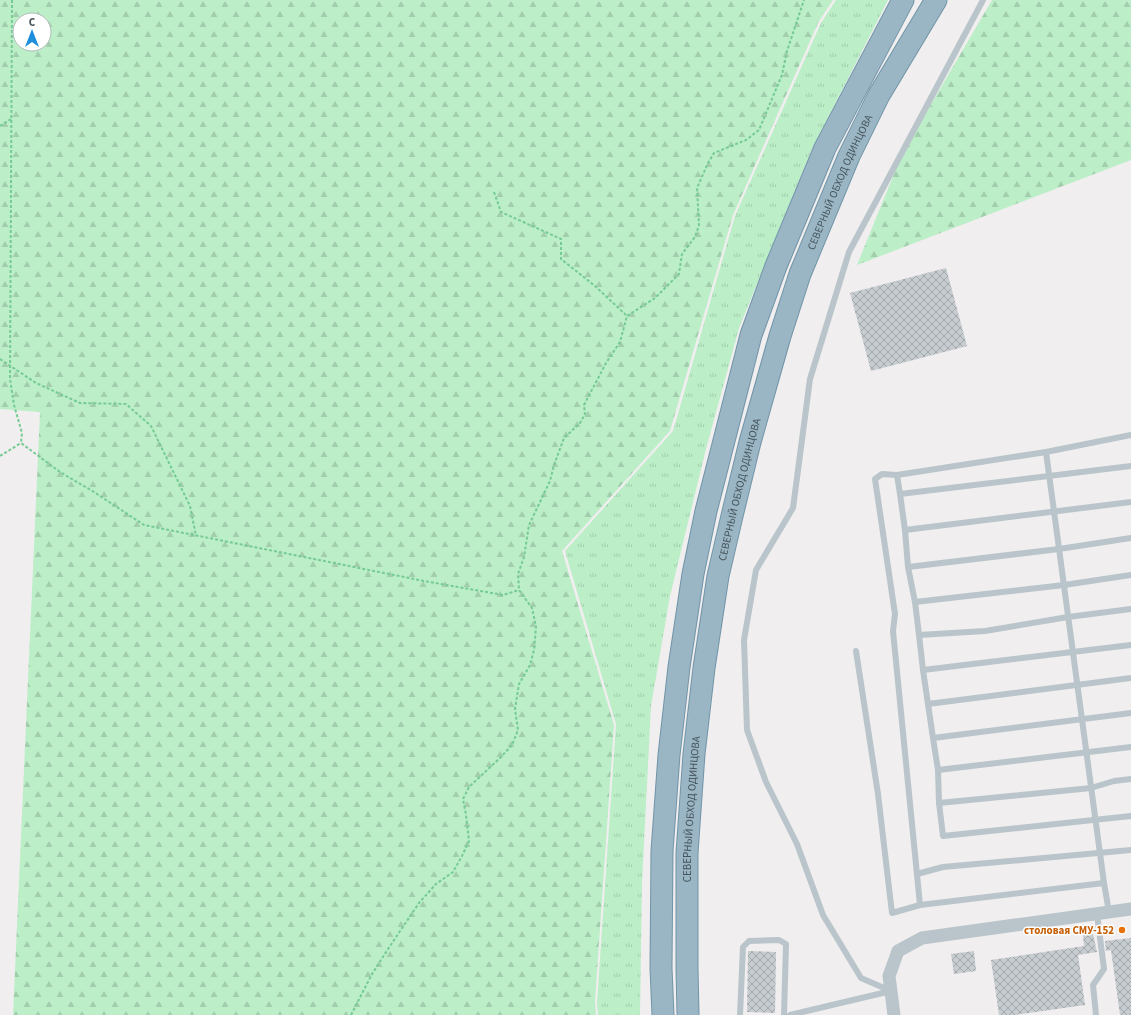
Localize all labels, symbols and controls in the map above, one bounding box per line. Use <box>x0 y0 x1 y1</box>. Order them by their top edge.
north arrow <box>12 12 52 52</box>
text: С <box>29 15 36 30</box>
street label: СЕВЕРНЫЙ ОБХОД ОДИНЦОВА <box>804 112 876 252</box>
street label: СЕВЕРНЫЙ ОБХОД ОДИНЦОВА <box>715 416 764 562</box>
street label: СЕВЕРНЫЙ ОБХОД ОДИНЦОВА <box>680 735 704 882</box>
place label: столовая СМУ-152 <box>1024 923 1114 938</box>
marker: столовая СМУ-152 <box>1117 925 1127 935</box>

